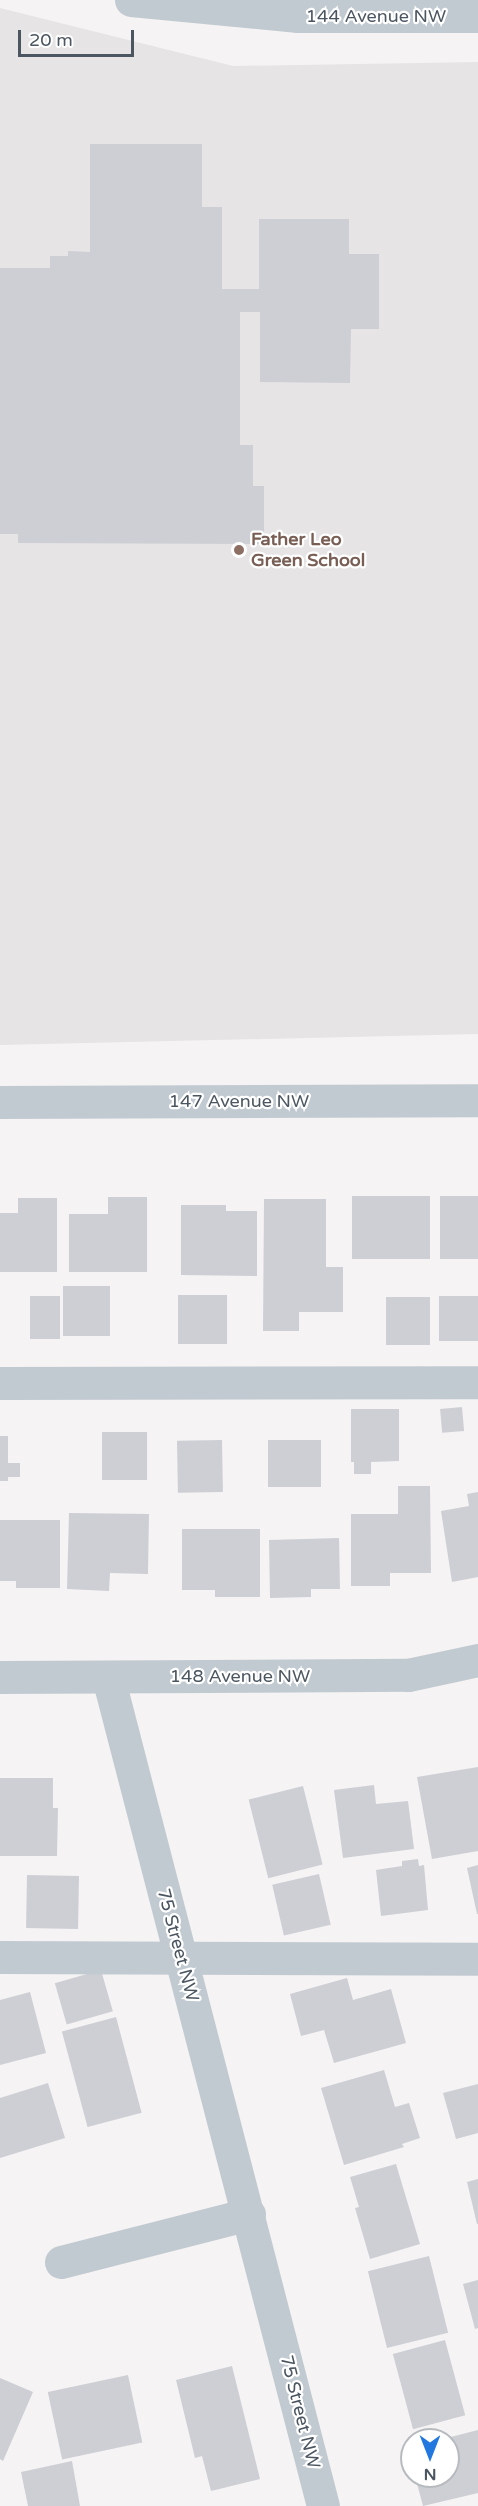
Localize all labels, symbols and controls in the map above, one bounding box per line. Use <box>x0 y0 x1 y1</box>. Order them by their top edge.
street label: 144 Avenue NW <box>306 5 446 27</box>
scale bar <box>21 18 136 56</box>
text: 20 m <box>29 29 73 51</box>
place label: Father Leo Green School <box>251 529 365 572</box>
marker: Father Leo Green School <box>232 543 246 557</box>
street label: 147 Avenue NW <box>169 1090 309 1112</box>
street label: 148 Avenue NW <box>170 1665 310 1687</box>
street label: 75 Street NW <box>153 1886 203 2004</box>
street label: 75 Street NW <box>275 2353 325 2471</box>
north arrow <box>400 2428 460 2488</box>
text: N <box>424 2464 436 2484</box>

